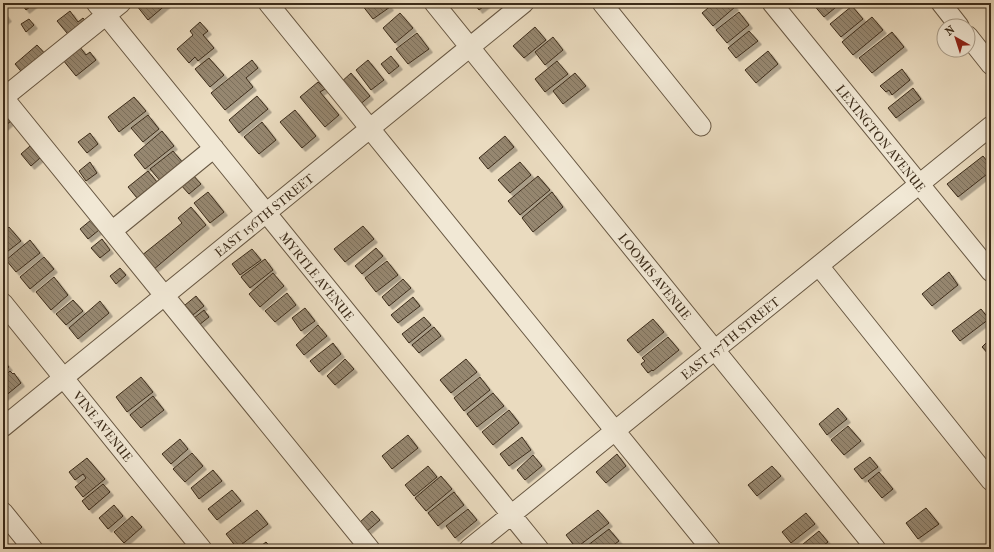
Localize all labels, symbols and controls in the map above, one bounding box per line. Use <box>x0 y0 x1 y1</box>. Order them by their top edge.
north arrow <box>936 18 976 58</box>
text: N <box>943 23 958 38</box>
street label: LEXINGTON AVENUE <box>833 82 928 195</box>
street label: EAST 156TH STREET <box>212 171 317 260</box>
street label: MYRTLE AVENUE <box>276 229 357 323</box>
street label: LOOMIS AVENUE <box>615 230 694 323</box>
street label: EAST 157TH STREET <box>678 294 783 383</box>
street label: VINE AVENUE <box>69 387 136 465</box>

